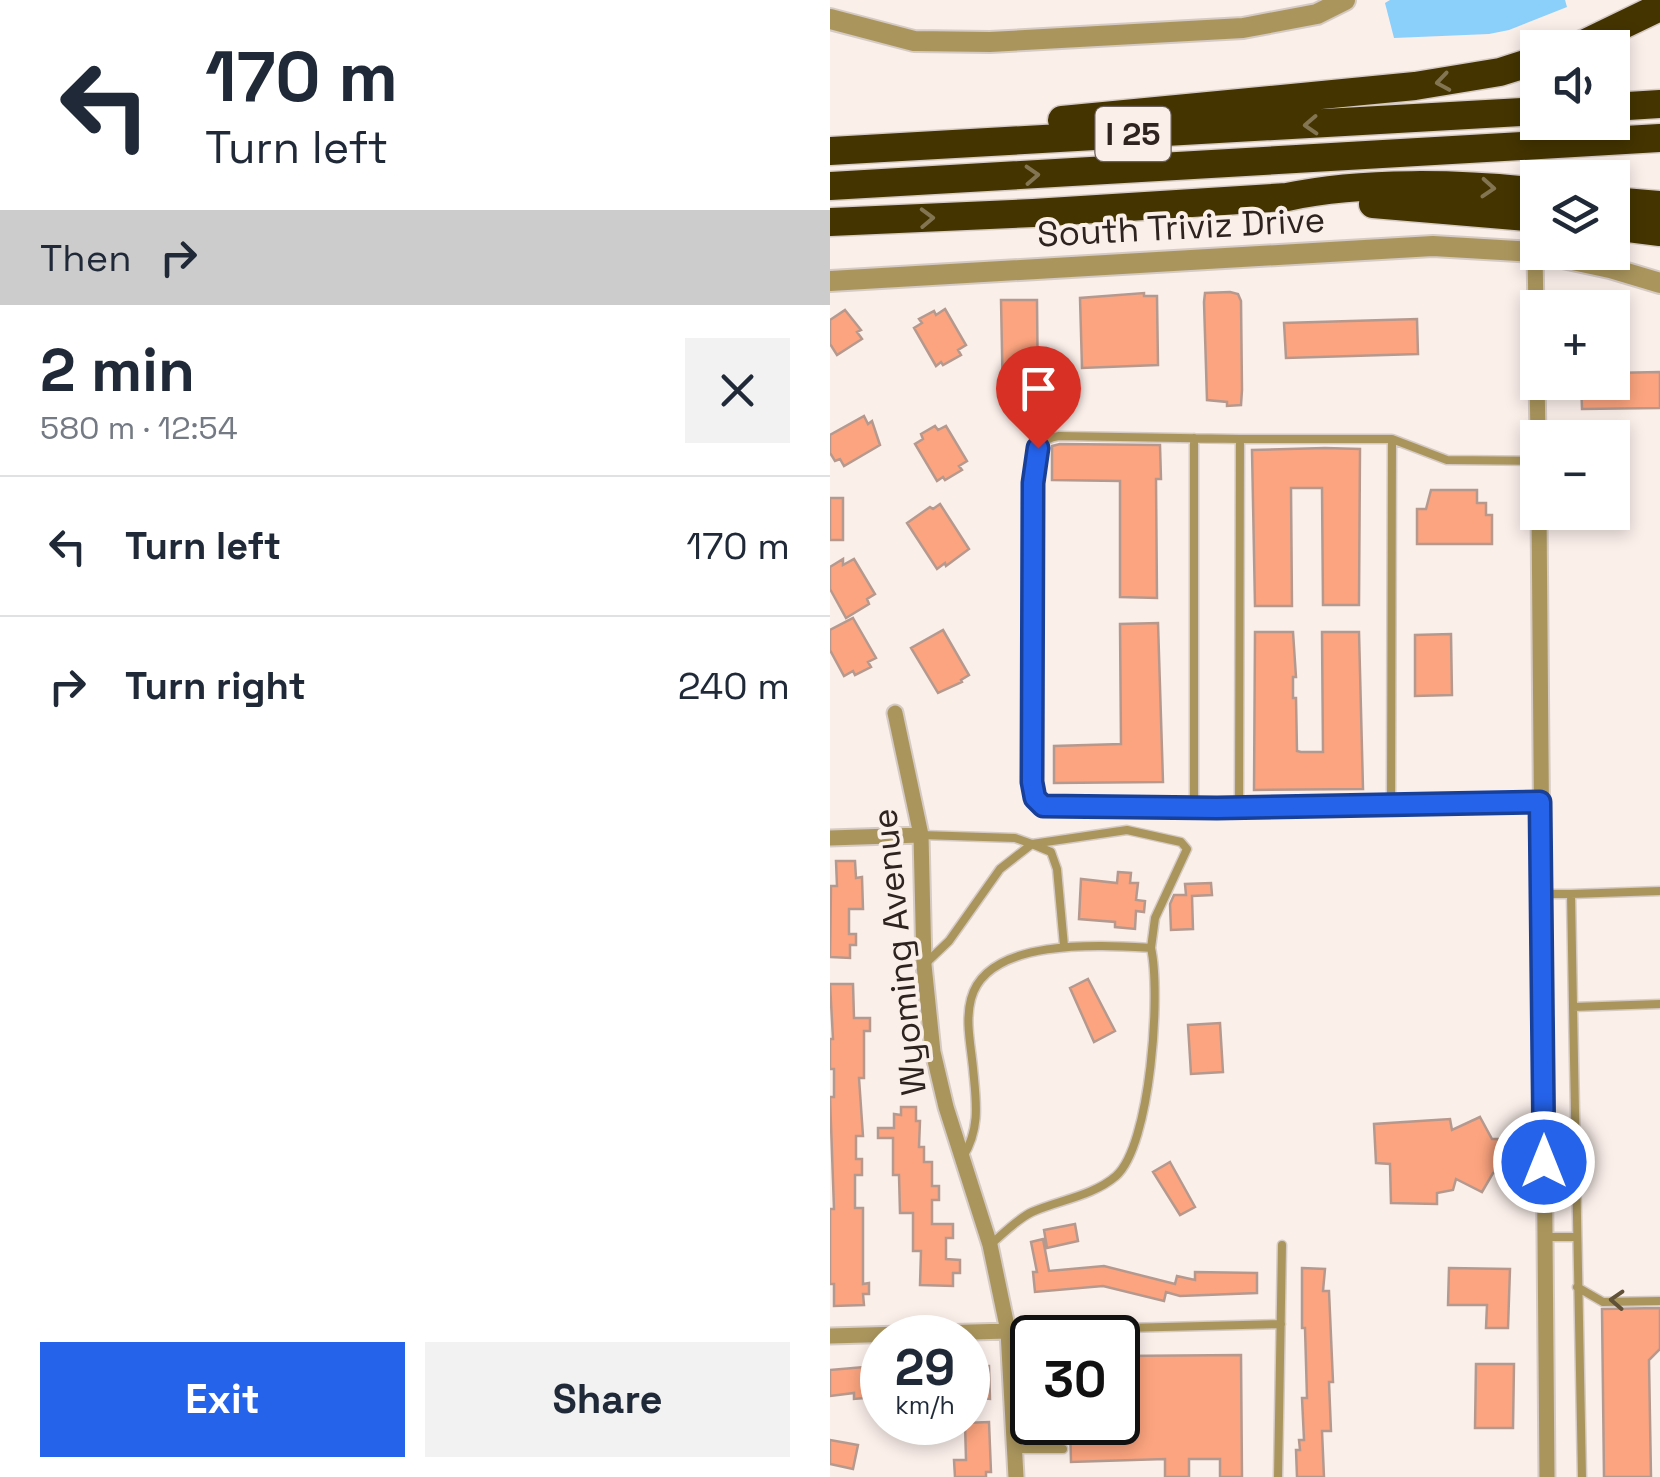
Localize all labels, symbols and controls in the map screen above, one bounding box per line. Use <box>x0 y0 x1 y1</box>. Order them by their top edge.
map controls <box>1520 30 1630 530</box>
button: sound <box>1520 30 1630 140</box>
text: 170 m <box>205 32 398 121</box>
icon: left <box>40 40 170 170</box>
one-way arrow <box>1434 70 1451 91</box>
road number: I 25 <box>1096 107 1170 161</box>
one-way arrow <box>1303 114 1319 135</box>
text: Turn left <box>205 119 388 176</box>
button: layers <box>1520 160 1630 270</box>
one-way arrow <box>1025 165 1041 186</box>
one-way arrow <box>1481 177 1497 198</box>
street label: South Triviz Drive <box>1036 197 1326 257</box>
one-way arrow <box>920 207 936 228</box>
icon: right <box>151 230 206 285</box>
text: Then <box>40 234 131 282</box>
button: + <box>1520 290 1630 400</box>
text: 2 min <box>40 332 195 409</box>
button: close <box>685 338 790 443</box>
pin <box>996 346 1081 449</box>
icon: arrive <box>1011 361 1066 416</box>
text: 580 m · 12:54 <box>40 408 238 448</box>
button: − <box>1520 420 1630 530</box>
icon: left <box>40 519 95 574</box>
text: Turn left <box>125 522 281 570</box>
text: 170 m <box>686 522 790 570</box>
icon: right <box>40 659 95 714</box>
text: Turn right <box>125 662 306 710</box>
text: 240 m <box>678 662 790 710</box>
street label: Wyoming Avenue <box>862 806 936 1098</box>
position arrow <box>1492 1110 1596 1214</box>
one-way arrow <box>1609 1290 1624 1311</box>
speed limit sign: 30 <box>1010 1315 1140 1445</box>
text: 29 <box>895 1336 955 1400</box>
button: Exit <box>40 1342 405 1457</box>
button: Share <box>425 1342 790 1457</box>
text: km/h <box>895 1389 955 1421</box>

